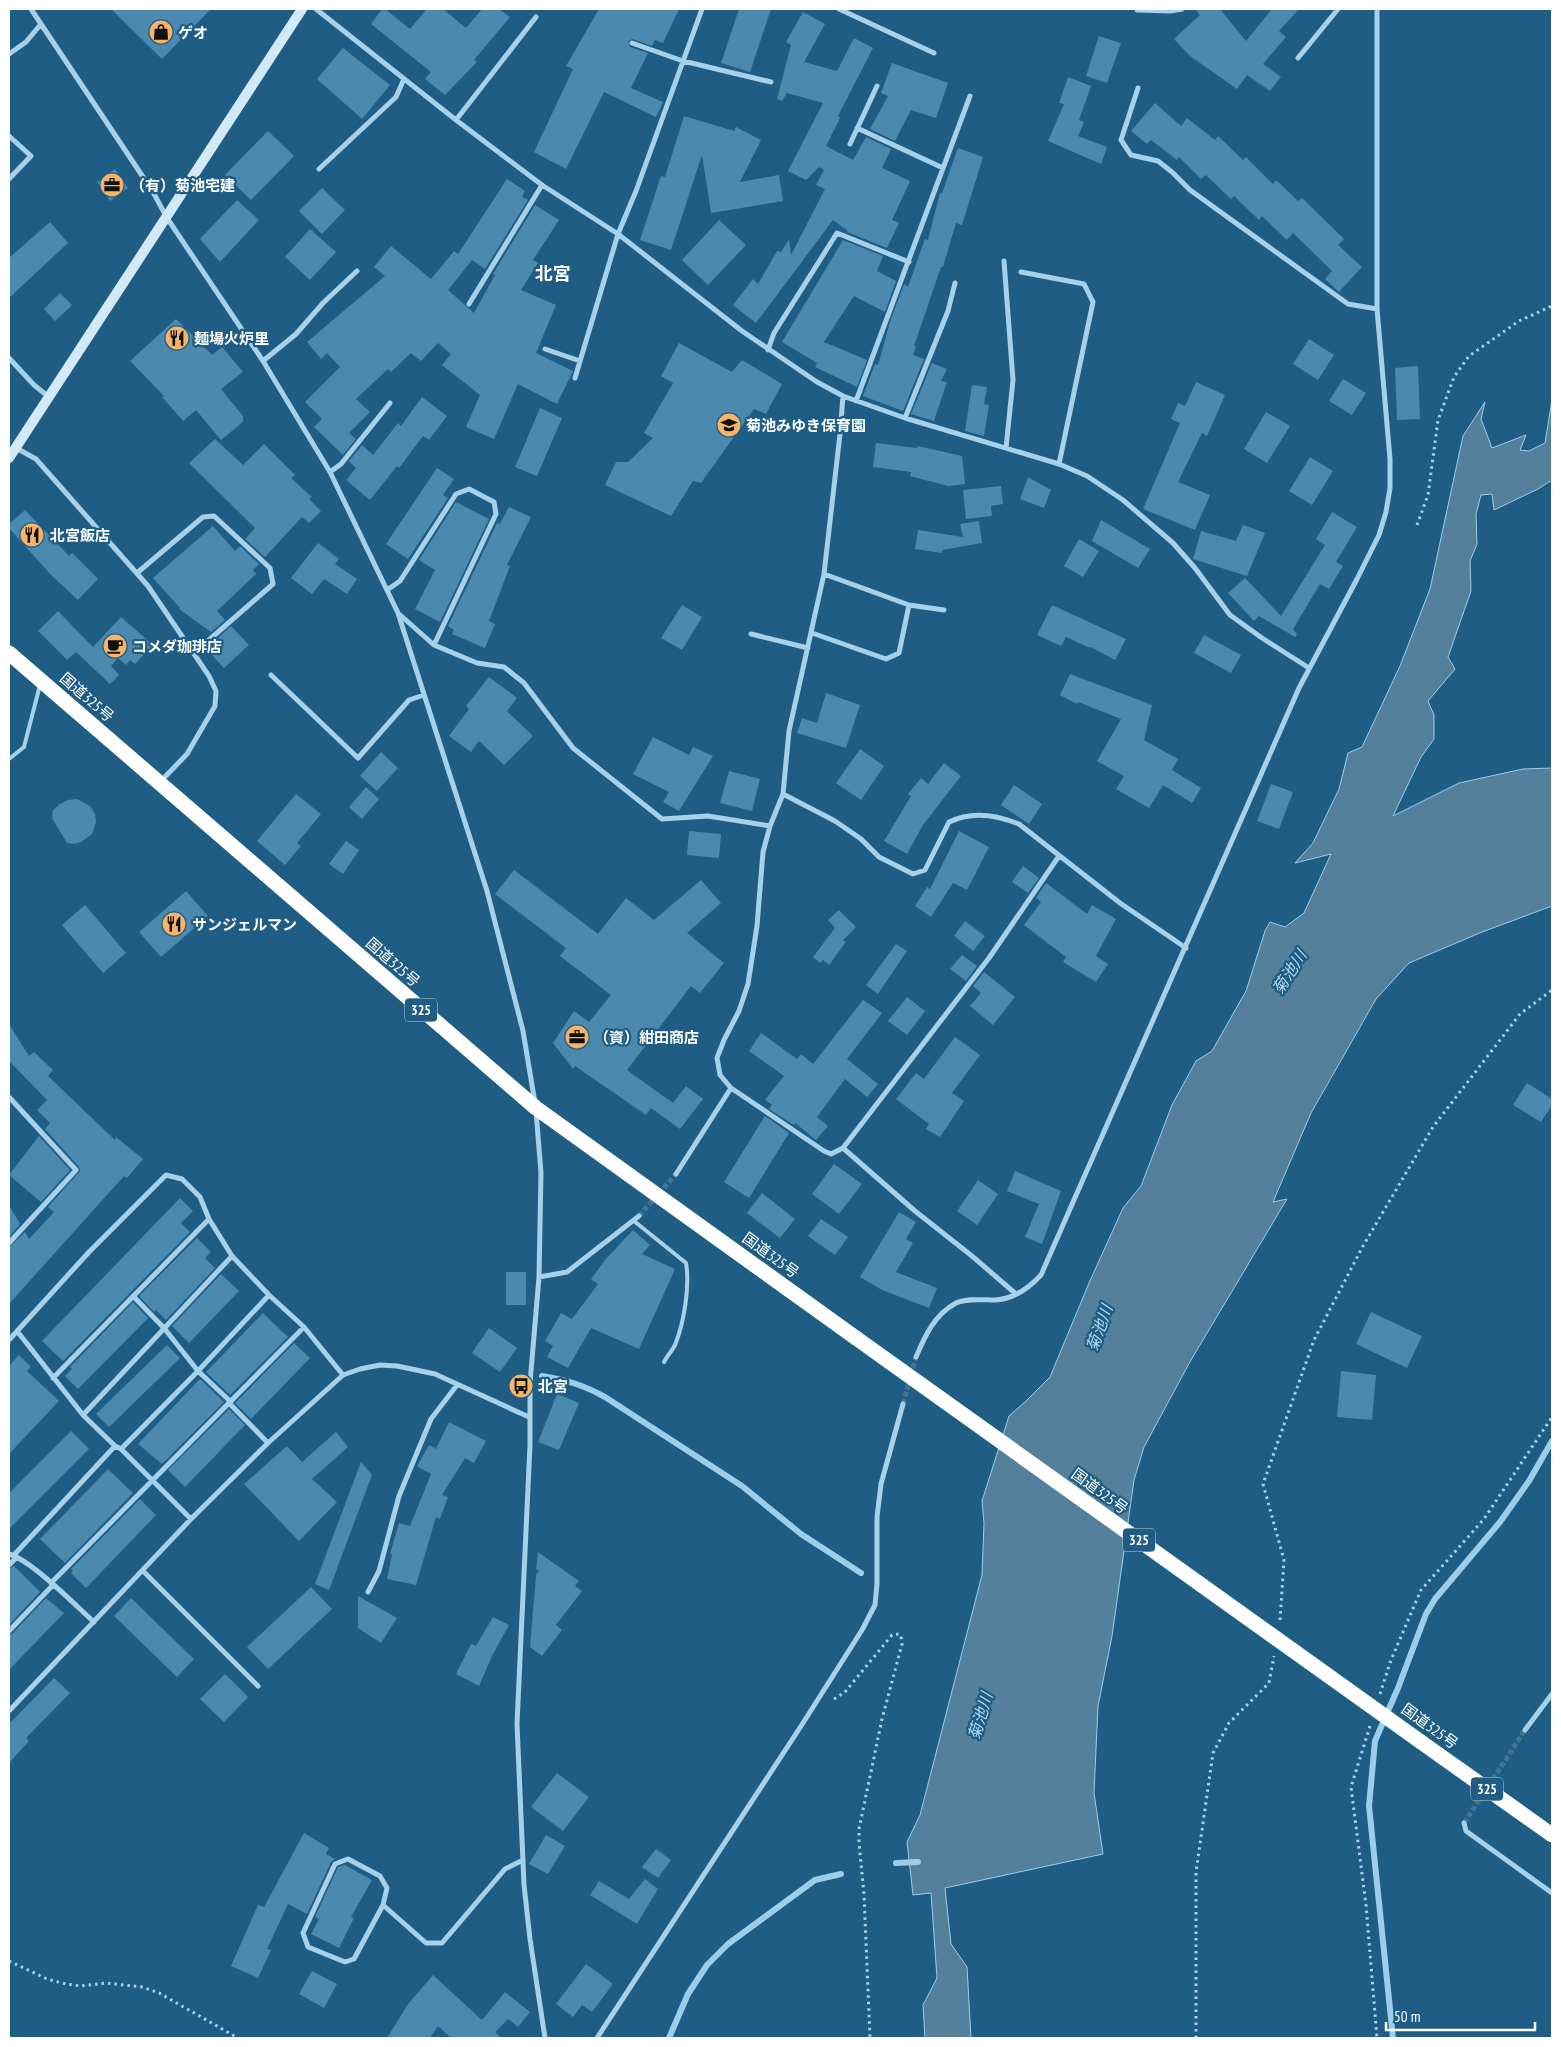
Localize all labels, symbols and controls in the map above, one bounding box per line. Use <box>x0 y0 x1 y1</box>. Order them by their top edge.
shop icon: ゲオ <box>148 19 174 45</box>
place label: ゲオ <box>178 23 208 42</box>
office icon: （有）菊池宅建 <box>99 172 125 198</box>
place label: （有）菊池宅建 <box>130 176 235 195</box>
district label: 北宮 <box>535 262 571 285</box>
restaurant icon: 麺場火炉里 <box>164 325 190 351</box>
place label: 麺場火炉里 <box>194 329 269 348</box>
school or university icon: 菊池みゆき保育園 <box>716 412 742 438</box>
place label: 菊池みゆき保育園 <box>746 416 866 435</box>
restaurant icon: 北宮飯店 <box>19 522 45 548</box>
place label: 北宮飯店 <box>50 526 110 545</box>
cafe icon: コメダ珈琲店 <box>102 633 128 659</box>
place label: コメダ珈琲店 <box>132 637 222 656</box>
street label: 国道325号 <box>56 668 118 726</box>
restaurant icon: サンジェルマン <box>161 911 187 937</box>
place label: サンジェルマン <box>192 915 297 934</box>
street label: 国道325号 <box>362 933 424 991</box>
water label: 菊池川 <box>1268 945 1312 998</box>
road number: 325 <box>405 998 437 1022</box>
office icon: （資）紺田商店 <box>564 1024 590 1050</box>
place label: （資）紺田商店 <box>594 1028 699 1047</box>
street label: 国道325号 <box>739 1228 803 1282</box>
water label: 菊池川 <box>1081 1300 1117 1354</box>
bus stop icon: 北宮 <box>508 1373 534 1399</box>
place label: 北宮 <box>538 1377 568 1396</box>
street label: 国道325号 <box>1068 1464 1132 1518</box>
road number: 325 <box>1123 1528 1155 1552</box>
water label: 菊池川 <box>963 1688 997 1742</box>
street label: 国道325号 <box>1398 1699 1462 1753</box>
road number: 325 <box>1471 1778 1503 1800</box>
scale bar <box>1386 2000 1535 2032</box>
text: 50 m <box>1394 2007 1420 2026</box>

